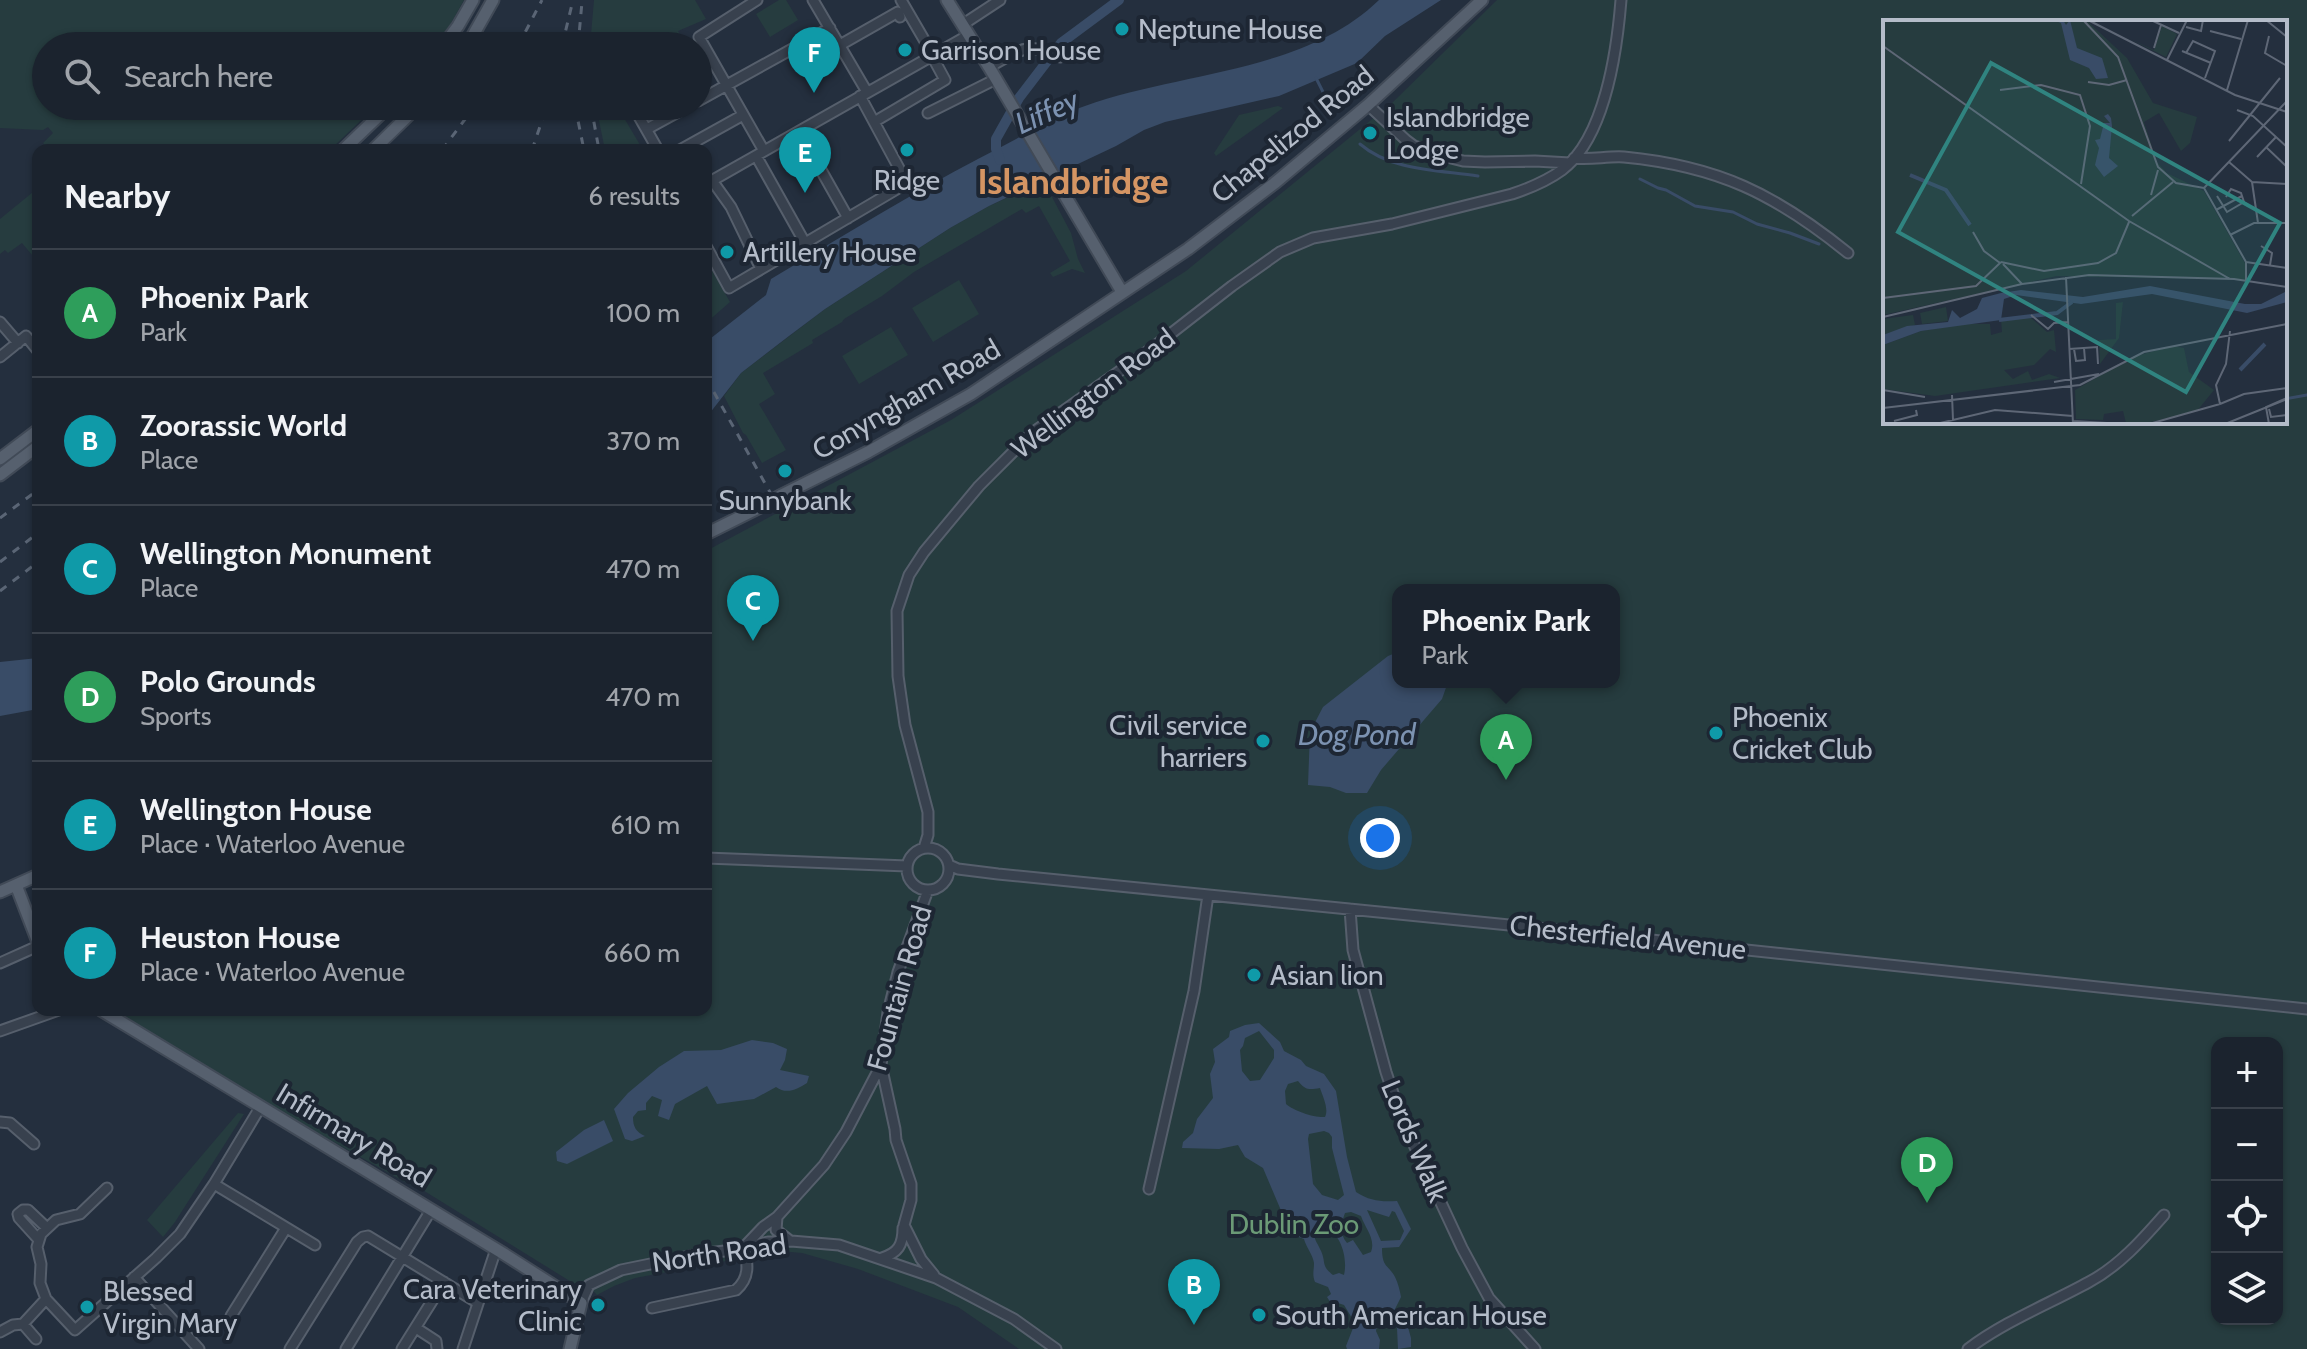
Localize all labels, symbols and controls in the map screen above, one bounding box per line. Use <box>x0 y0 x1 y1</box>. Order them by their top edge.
place label: Neptune House <box>1138 12 1323 46</box>
marker: Neptune House <box>1113 20 1131 38</box>
inset map <box>1883 20 2287 424</box>
pin: F <box>788 27 840 93</box>
search box <box>32 32 712 120</box>
place label: Garrison House <box>921 33 1101 67</box>
marker: Garrison House <box>896 41 914 59</box>
icon: search <box>60 54 104 98</box>
text: Search here <box>124 58 273 95</box>
street label: Chapelizod Road <box>1204 58 1380 210</box>
water label: Liffey <box>1009 81 1086 142</box>
place label: Islandbridge Lodge <box>1386 100 1530 166</box>
marker: Islandbridge Lodge <box>1361 124 1379 142</box>
pin: E <box>779 127 831 193</box>
marker: Ridge <box>898 141 916 159</box>
district label: Islandbridge <box>978 159 1168 203</box>
place label: Ridge <box>874 163 940 197</box>
text: Nearby <box>64 175 171 217</box>
text: 6 results <box>588 180 680 212</box>
place label: Artillery House <box>743 235 917 269</box>
marker: Artillery House <box>718 243 736 261</box>
text: Phoenix Park <box>140 279 309 316</box>
text: A <box>82 297 98 329</box>
text: 100 m <box>607 297 680 329</box>
text: Park <box>140 316 187 348</box>
street label: Wellington Road <box>1005 320 1181 466</box>
street label: Conyngham Road <box>806 331 1006 467</box>
text: Zoorassic World <box>140 407 347 444</box>
text: B <box>82 425 98 457</box>
text: 370 m <box>606 425 680 457</box>
text: Place <box>140 444 198 476</box>
marker: Sunnybank <box>776 462 794 480</box>
place label: Sunnybank <box>718 483 852 517</box>
text: Wellington Monument <box>140 535 431 572</box>
text: C <box>82 553 98 585</box>
text: 470 m <box>605 553 680 585</box>
text: Place <box>140 572 198 604</box>
pin: C <box>727 575 779 641</box>
popup <box>1392 584 1620 688</box>
text: Phoenix Park <box>1422 602 1590 639</box>
text: Park <box>1422 639 1468 671</box>
text: Polo Grounds <box>140 663 316 700</box>
text: D <box>81 681 99 713</box>
text: 470 m <box>605 681 680 713</box>
text: Sports <box>140 700 212 732</box>
place label: Phoenix Cricket Club <box>1732 700 1873 766</box>
place label: Civil service harriers <box>1109 708 1247 774</box>
pin: A <box>1480 714 1532 780</box>
water label: Dog Pond <box>1298 716 1417 753</box>
marker: Phoenix Cricket Club <box>1707 724 1725 742</box>
marker: Civil service harriers <box>1254 732 1272 750</box>
text: Wellington House <box>140 791 372 828</box>
text: E <box>83 809 97 841</box>
text: 610 m <box>610 809 680 841</box>
your location <box>1360 818 1400 858</box>
text: Place · Waterloo Avenue <box>140 828 405 860</box>
street label: Fountain Road <box>859 901 939 1075</box>
street label: Chesterfield Avenue <box>1508 908 1748 966</box>
text: Heuston House <box>140 919 340 956</box>
text: F <box>83 937 97 969</box>
text: 660 m <box>604 937 680 969</box>
text: Place · Waterloo Avenue <box>140 956 405 988</box>
place label: Asian lion <box>1270 958 1384 992</box>
marker: Asian lion <box>1245 966 1263 984</box>
map controls <box>2211 1037 2283 1325</box>
button: + <box>2211 1037 2283 1109</box>
street label: Infirmary Road <box>270 1075 438 1195</box>
street label: Lords Walk <box>1374 1075 1456 1207</box>
button: − <box>2211 1109 2283 1181</box>
pin: D <box>1901 1137 1953 1203</box>
button: locate <box>2211 1181 2283 1253</box>
park label: Dublin Zoo <box>1229 1207 1359 1241</box>
street label: North Road <box>650 1227 788 1279</box>
button: layers <box>2211 1253 2283 1325</box>
pin: B <box>1168 1259 1220 1325</box>
place label: Cara Veterinary Clinic <box>403 1272 582 1338</box>
place label: Blessed Virgin Mary <box>103 1274 237 1340</box>
marker: Cara Veterinary Clinic <box>589 1296 607 1314</box>
marker: Blessed Virgin Mary <box>78 1298 96 1316</box>
place label: South American House <box>1275 1298 1547 1332</box>
marker: South American House <box>1250 1306 1268 1324</box>

